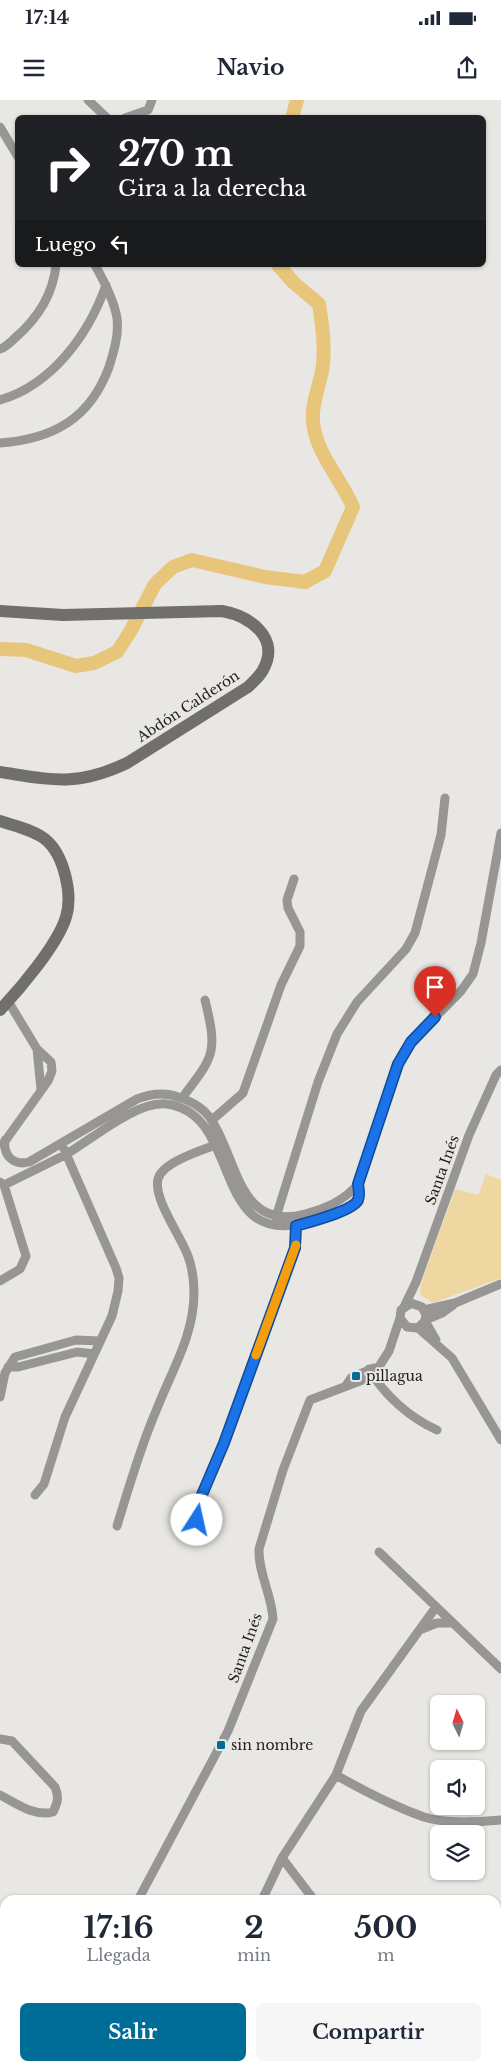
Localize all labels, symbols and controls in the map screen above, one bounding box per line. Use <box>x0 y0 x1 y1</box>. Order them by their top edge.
text: 17:14 <box>25 6 69 29</box>
icon: menu <box>20 54 48 82</box>
text: Navio <box>216 54 285 81</box>
icon: share <box>453 54 481 82</box>
text: 270 m <box>118 132 233 175</box>
icon: right <box>35 135 100 200</box>
text: Gira a la derecha <box>118 175 307 202</box>
icon: left <box>106 230 134 258</box>
text: Luego <box>35 233 96 256</box>
street label: Abdón Calderón <box>133 666 243 746</box>
pin <box>414 966 456 1017</box>
icon: arrive <box>421 973 449 1001</box>
street label: Santa Inés <box>421 1133 463 1207</box>
place label: pillagua <box>366 1367 423 1385</box>
marker: pillagua <box>350 1370 362 1382</box>
position arrow <box>170 1493 222 1545</box>
street label: Santa Inés <box>224 1611 266 1685</box>
north arrow <box>430 1695 485 1750</box>
map controls <box>430 1695 485 1880</box>
place label: sin nombre <box>231 1736 313 1754</box>
marker: sin nombre <box>215 1739 227 1751</box>
button: sound <box>430 1760 485 1815</box>
button: layers <box>430 1825 485 1880</box>
text: 17:16 <box>83 1909 154 1946</box>
text: 2 <box>244 1909 264 1946</box>
text: 500 <box>354 1909 418 1946</box>
text: Llegada <box>87 1945 151 1965</box>
text: min <box>237 1945 271 1965</box>
text: m <box>377 1945 395 1965</box>
button: Salir <box>20 2003 246 2061</box>
button: Compartir <box>256 2003 481 2061</box>

